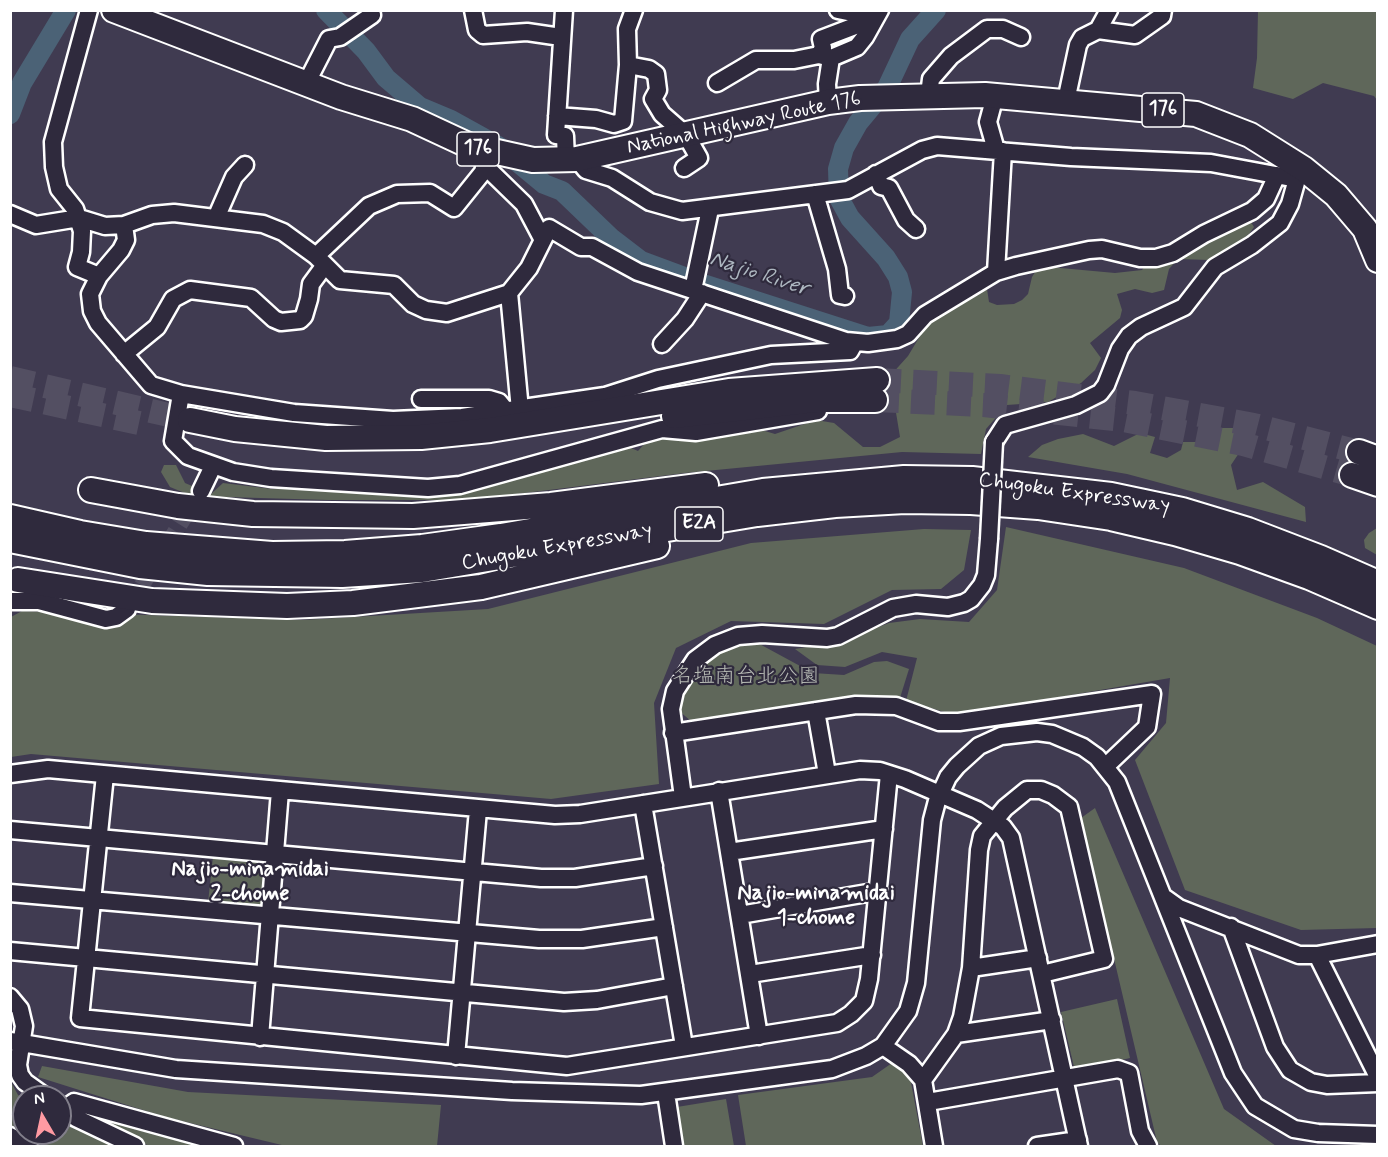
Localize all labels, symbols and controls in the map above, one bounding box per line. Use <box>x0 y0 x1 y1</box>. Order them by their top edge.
street label: National Highway Route 176 <box>625 87 863 161</box>
road number: 176 <box>1142 93 1184 127</box>
road number: 176 <box>457 132 499 166</box>
water label: Najio River <box>706 247 812 303</box>
street label: Chugoku Expressway <box>977 468 1171 520</box>
road number: E2A <box>675 507 723 541</box>
street label: Chugoku Expressway <box>460 519 654 577</box>
park label: 名塩南台北公園 <box>673 665 819 691</box>
district label: Najio-minamidai 2-chome <box>171 857 329 908</box>
district label: Najio-minamidai 1-chome <box>737 881 895 932</box>
north arrow <box>12 1085 72 1145</box>
text: N <box>33 1087 46 1110</box>

